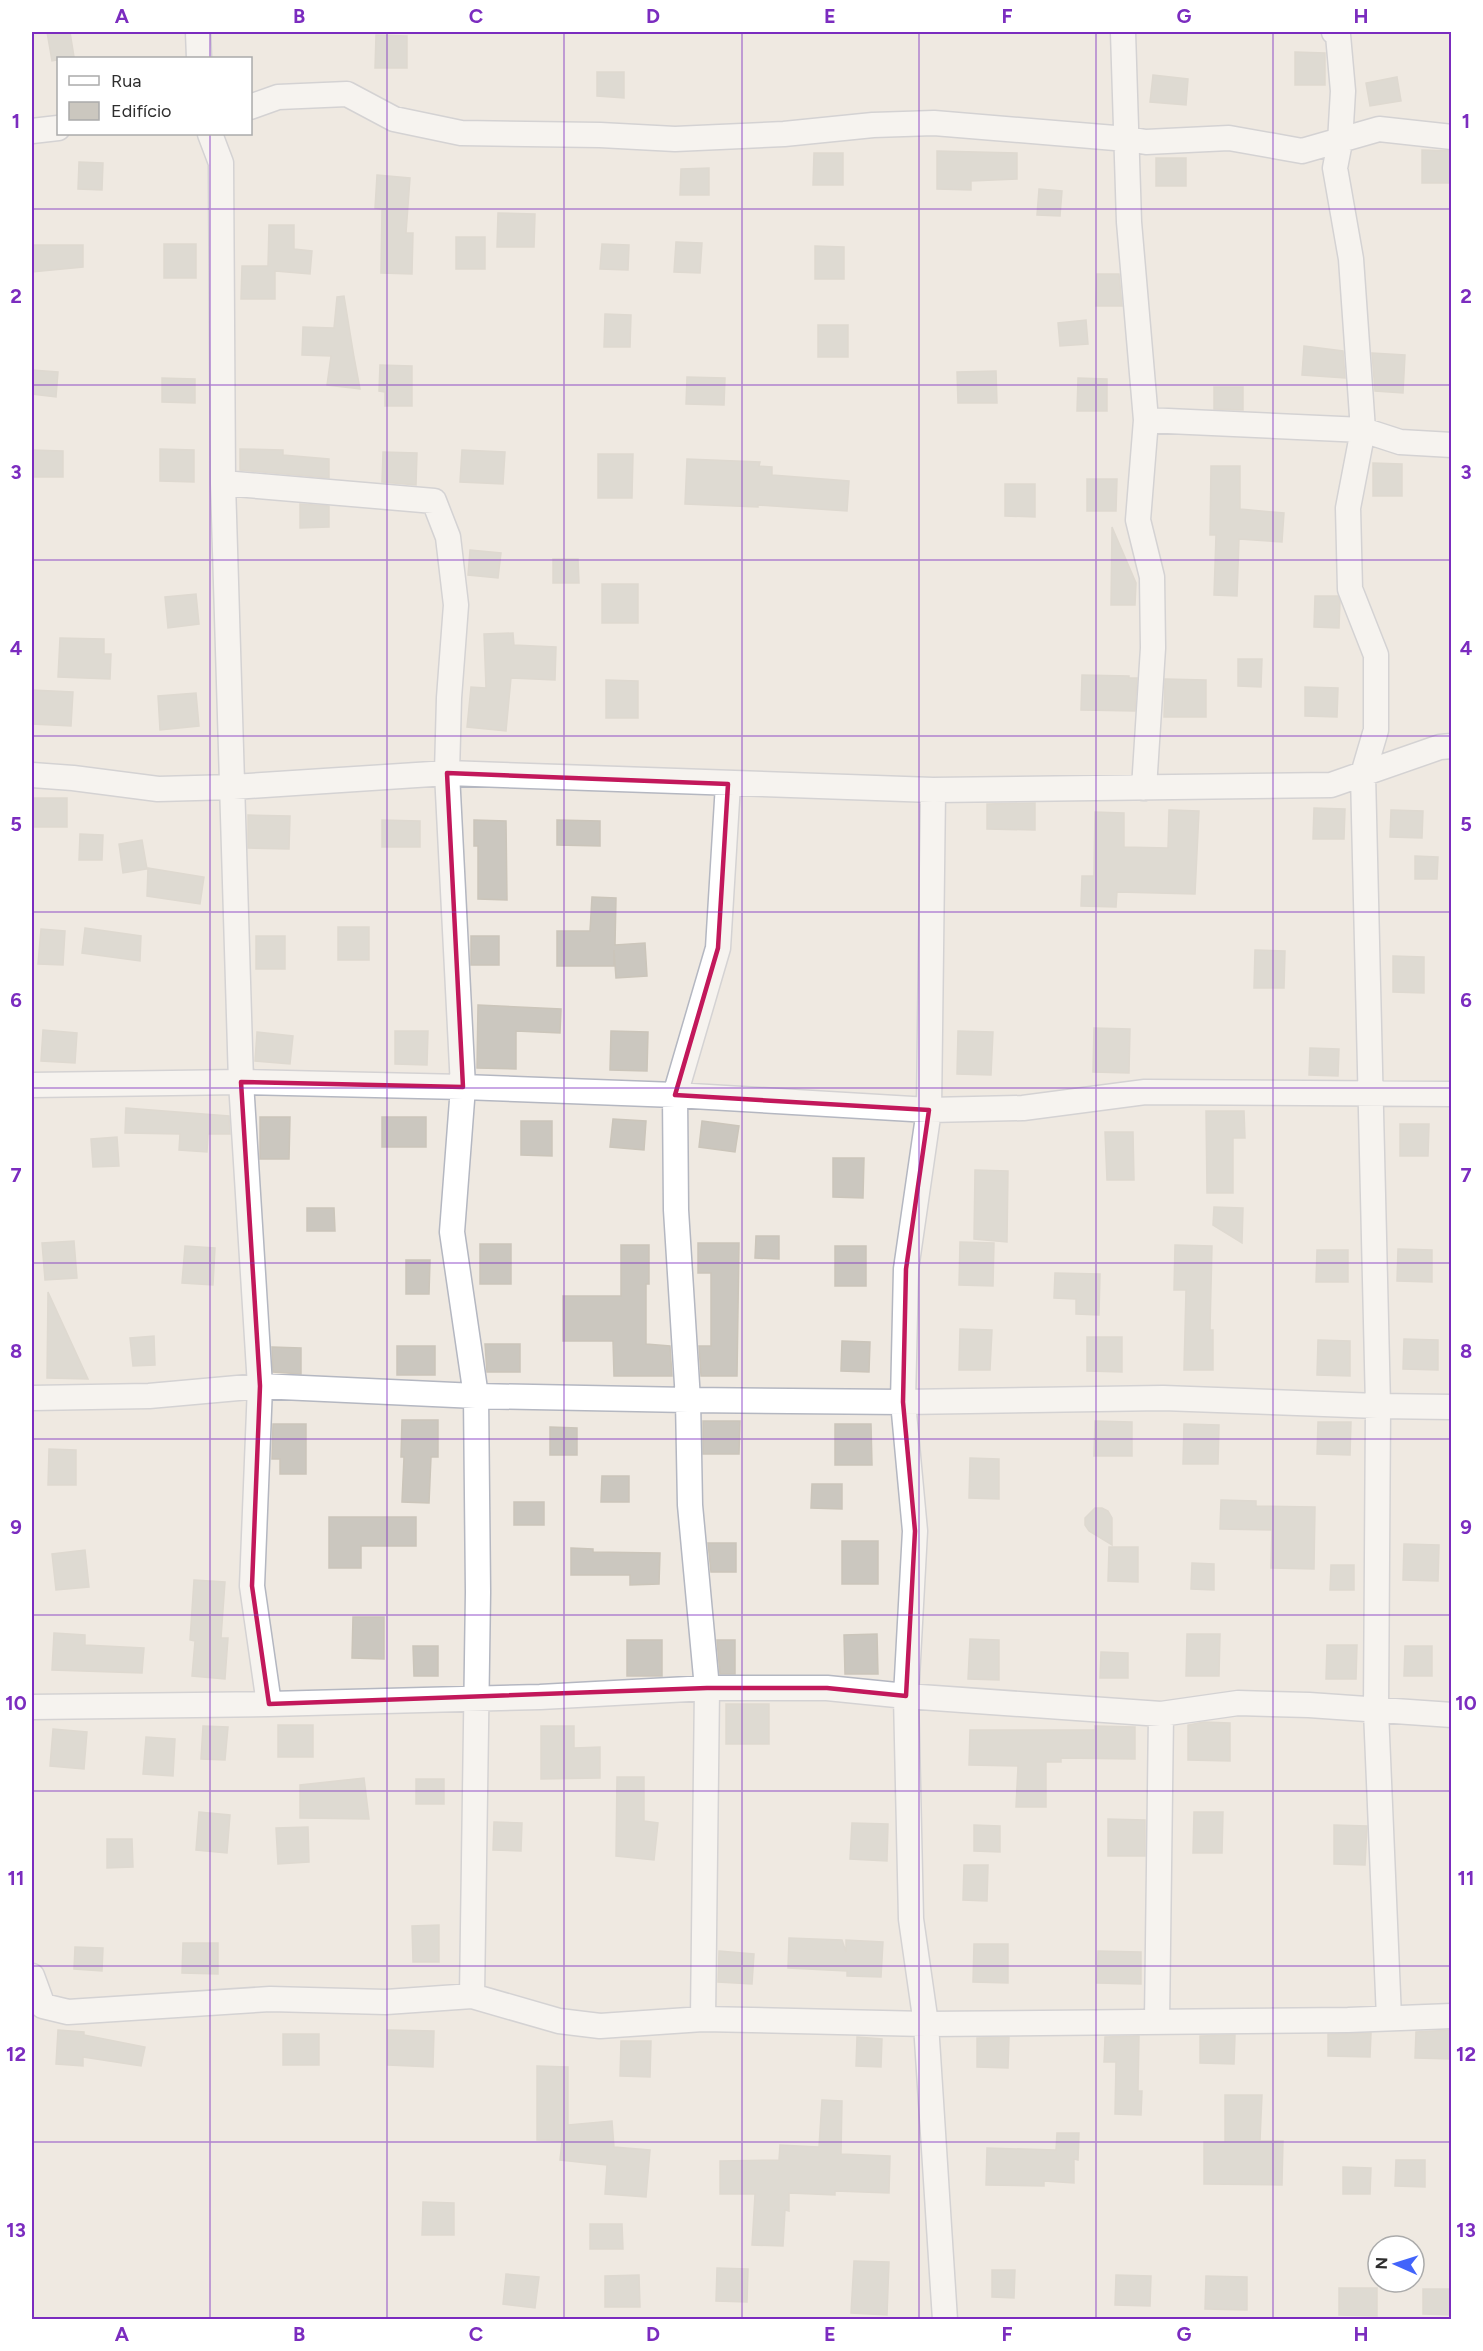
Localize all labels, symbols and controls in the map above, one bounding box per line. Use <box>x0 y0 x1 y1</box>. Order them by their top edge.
text: A <box>115 4 130 28</box>
text: B <box>293 4 305 28</box>
text: C <box>469 4 483 28</box>
text: D <box>646 4 660 28</box>
text: E <box>824 4 836 28</box>
text: F <box>1001 4 1013 28</box>
text: G <box>1177 4 1192 28</box>
text: H <box>1354 4 1369 28</box>
legend <box>57 57 252 135</box>
text: Rua <box>111 70 142 92</box>
text: Edifício <box>111 100 172 122</box>
text: 1 <box>12 109 20 133</box>
text: 1 <box>1462 109 1470 133</box>
text: 2 <box>10 284 22 308</box>
text: 2 <box>1460 284 1472 308</box>
text: 3 <box>10 460 22 484</box>
text: 3 <box>1460 460 1472 484</box>
text: 4 <box>10 636 23 660</box>
text: 4 <box>1460 636 1473 660</box>
text: 5 <box>10 812 22 836</box>
text: 5 <box>1460 812 1472 836</box>
text: 6 <box>10 988 22 1012</box>
text: 6 <box>1460 988 1472 1012</box>
text: 7 <box>10 1163 22 1187</box>
text: 7 <box>1460 1163 1472 1187</box>
text: 8 <box>10 1339 22 1363</box>
text: 8 <box>1460 1339 1472 1363</box>
text: 9 <box>10 1515 22 1539</box>
text: 9 <box>1460 1515 1472 1539</box>
text: 10 <box>5 1691 27 1715</box>
text: 10 <box>1455 1691 1477 1715</box>
text: 11 <box>8 1866 24 1890</box>
text: 11 <box>1458 1866 1474 1890</box>
text: 12 <box>6 2042 26 2066</box>
text: 12 <box>1456 2042 1476 2066</box>
text: 13 <box>6 2218 26 2242</box>
text: 13 <box>1456 2218 1476 2242</box>
north arrow <box>1366 2234 1426 2294</box>
text: N <box>1372 2257 1391 2270</box>
text: A <box>115 2322 130 2346</box>
text: B <box>293 2322 305 2346</box>
text: C <box>469 2322 483 2346</box>
text: D <box>646 2322 660 2346</box>
text: E <box>824 2322 836 2346</box>
text: F <box>1001 2322 1013 2346</box>
text: G <box>1177 2322 1192 2346</box>
text: H <box>1354 2322 1369 2346</box>

